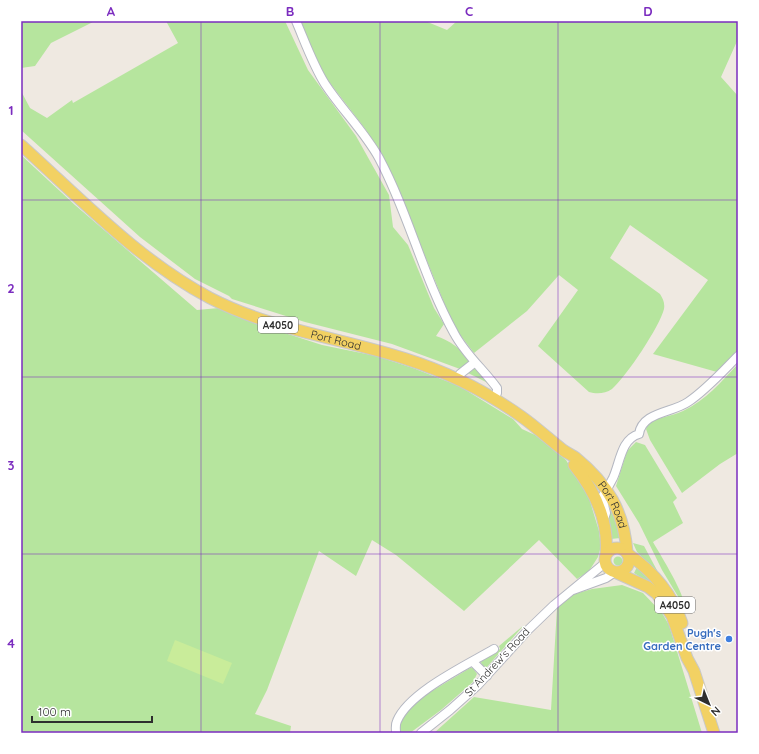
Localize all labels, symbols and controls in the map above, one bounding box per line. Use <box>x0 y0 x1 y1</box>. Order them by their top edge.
text: A <box>107 3 116 19</box>
text: B <box>286 3 294 19</box>
text: C <box>465 3 473 19</box>
text: D <box>643 3 653 19</box>
text: 1 <box>8 102 14 118</box>
text: 2 <box>7 280 15 296</box>
road number: A4050 <box>258 317 298 333</box>
street label: Port Road <box>309 327 363 353</box>
text: 3 <box>8 457 15 473</box>
street label: Port Road <box>595 478 630 530</box>
road number: A4050 <box>655 597 695 613</box>
street label: St Andrew's Road <box>461 625 533 699</box>
place label: Pugh's Garden Centre <box>643 626 722 653</box>
marker: Pugh's Garden Centre <box>724 634 734 644</box>
text: 4 <box>7 635 15 651</box>
north arrow <box>689 684 729 724</box>
scale bar <box>32 698 152 724</box>
text: N <box>708 703 724 719</box>
text: 100 m <box>38 704 71 719</box>

